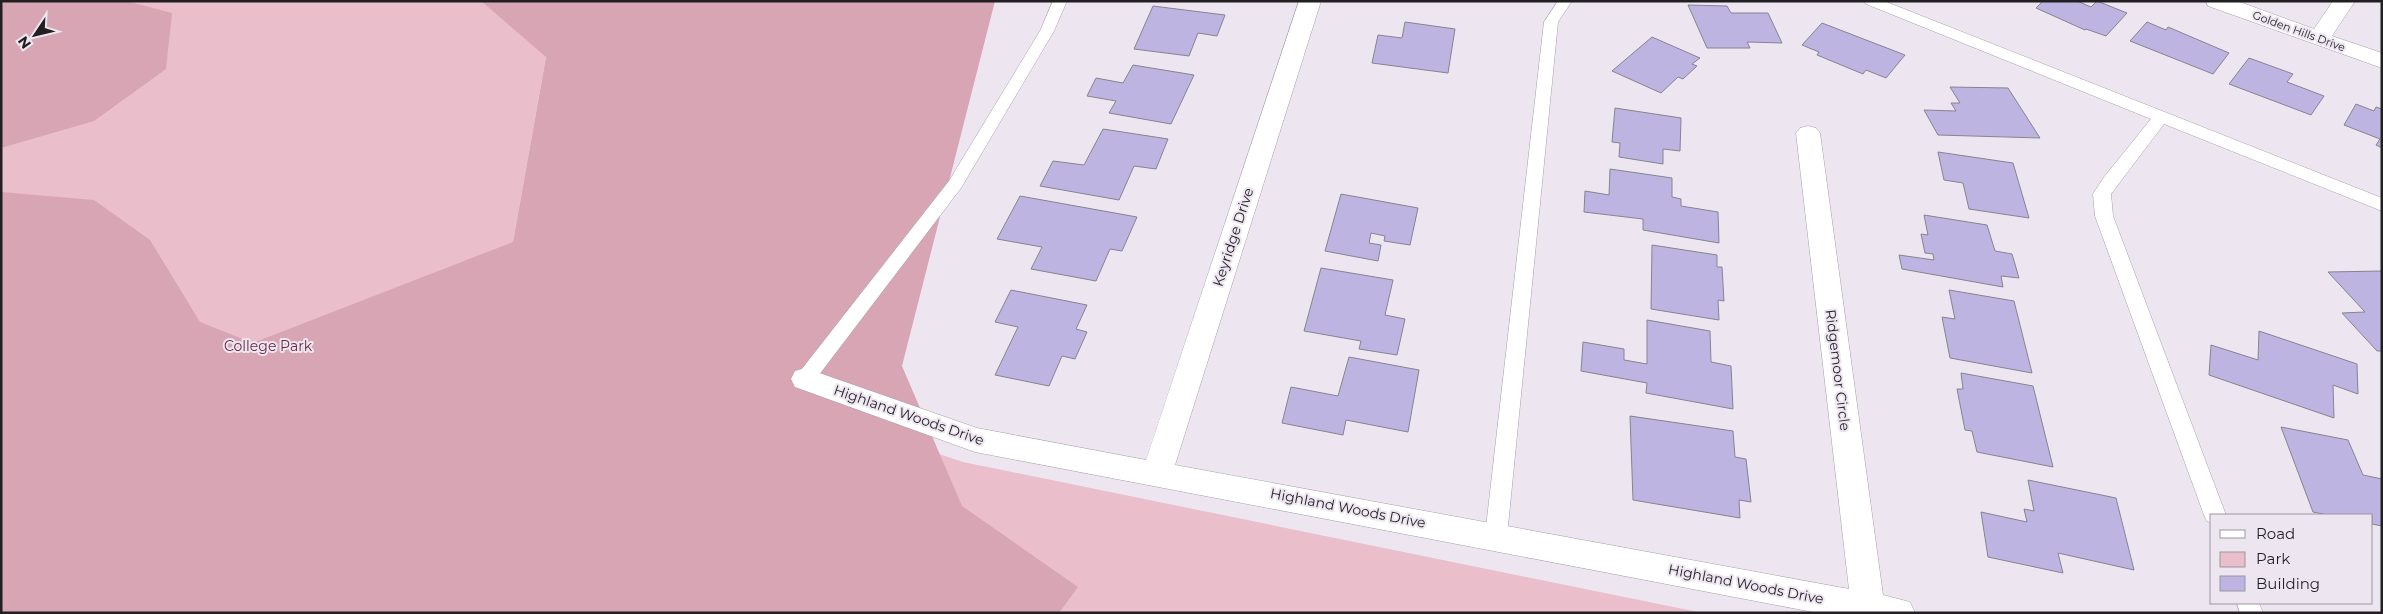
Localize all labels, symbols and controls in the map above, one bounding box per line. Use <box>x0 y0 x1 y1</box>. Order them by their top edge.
street label: Golden Hills Drive <box>2251 8 2348 54</box>
north arrow <box>10 10 60 60</box>
text: N <box>14 33 35 52</box>
street label: Keyridge Drive <box>1209 185 1257 289</box>
street label: Ridgemoor Circle <box>1822 308 1854 432</box>
park label: College Park <box>224 337 313 355</box>
street label: Highland Woods Drive <box>831 381 987 449</box>
street label: Highland Woods Drive <box>1269 484 1427 532</box>
legend <box>2210 514 2373 604</box>
text: Road <box>2256 524 2295 543</box>
text: Park <box>2256 549 2290 568</box>
street label: Highland Woods Drive <box>1667 560 1825 608</box>
text: Building <box>2256 574 2320 593</box>

